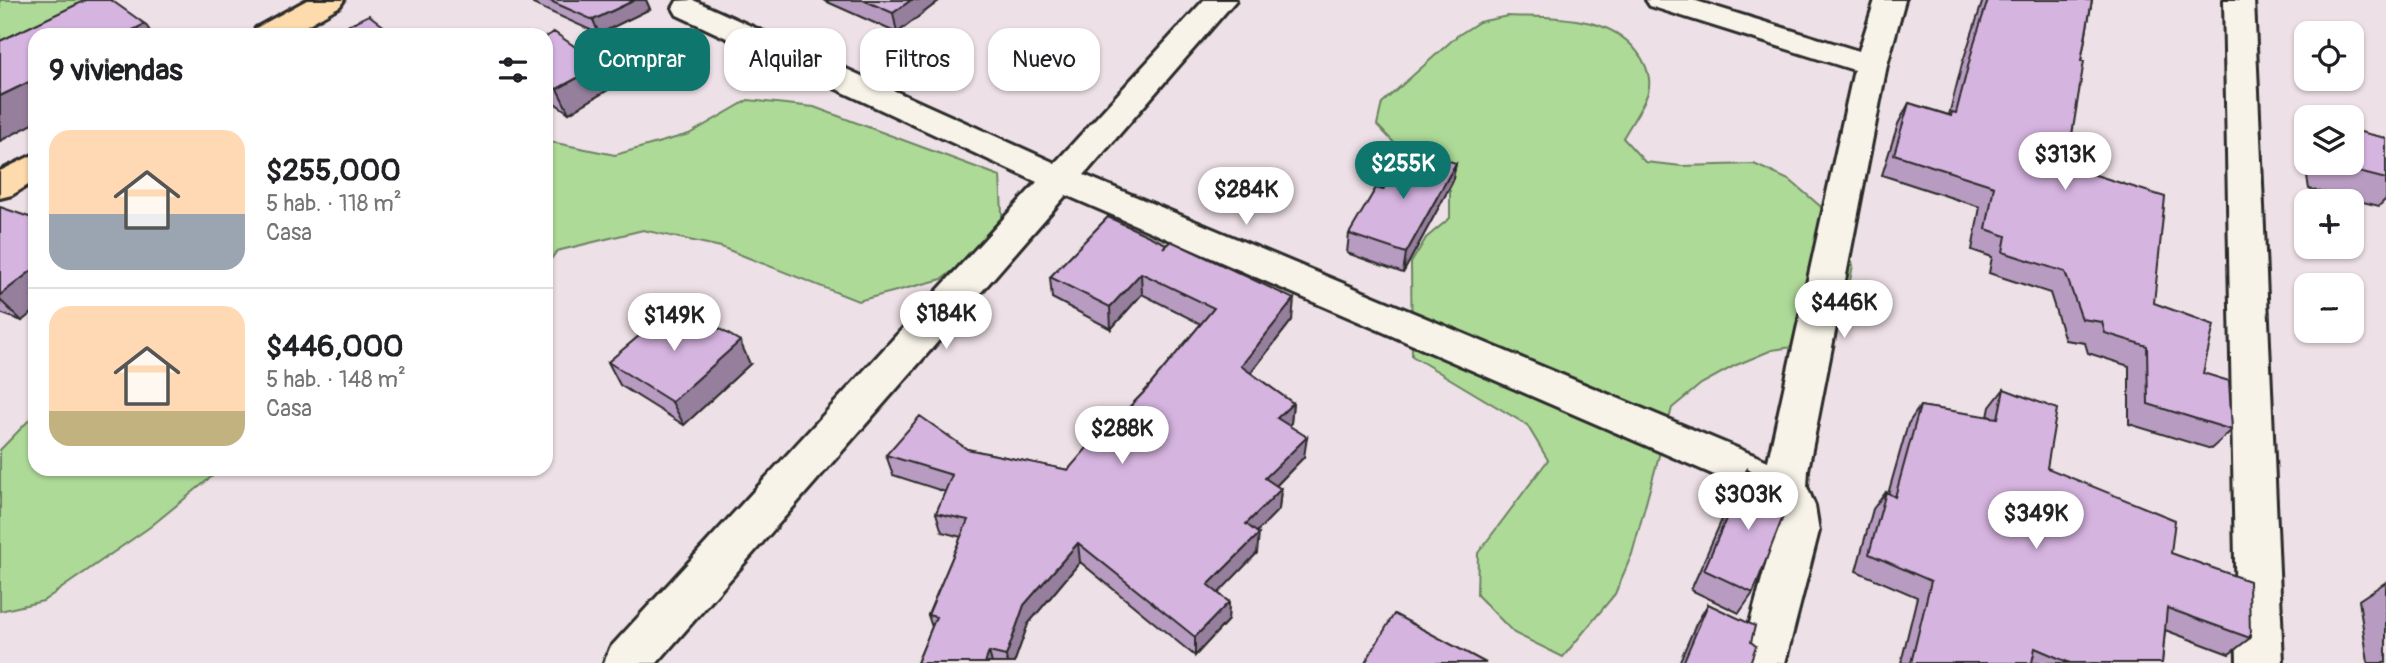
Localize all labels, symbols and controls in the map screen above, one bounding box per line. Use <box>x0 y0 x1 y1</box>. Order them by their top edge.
map controls <box>2294 21 2364 343</box>
button: locate <box>2294 21 2364 91</box>
chip: Comprar <box>574 28 710 91</box>
chip: Alquilar <box>724 28 846 91</box>
chip: Filtros <box>860 28 974 91</box>
chip: Nuevo <box>988 28 1100 91</box>
icon: filters <box>494 51 532 89</box>
text: 9 viviendas <box>49 52 183 89</box>
button: layers <box>2294 105 2364 175</box>
pin: $313K <box>2016 132 2114 192</box>
text: $313K <box>2035 140 2096 169</box>
pin: $255K <box>1354 142 1452 201</box>
text: $255K <box>1371 149 1435 178</box>
text: $255,000 <box>266 152 401 189</box>
icon: home <box>105 158 189 242</box>
pin: $284K <box>1197 168 1295 227</box>
text: $284K <box>1214 175 1278 204</box>
text: 5 hab. · 118 m² <box>266 189 402 218</box>
button: + <box>2294 189 2364 259</box>
text: Casa <box>266 218 312 247</box>
button: − <box>2294 273 2364 343</box>
pin: $446K <box>1795 280 1893 340</box>
text: $446K <box>1811 288 1877 317</box>
pin: $184K <box>897 292 995 351</box>
pin: $149K <box>625 294 723 353</box>
text: $184K <box>916 299 976 328</box>
text: $149K <box>644 301 704 330</box>
text: $446,000 <box>266 328 404 365</box>
icon: home <box>105 334 189 418</box>
text: 5 hab. · 148 m² <box>266 365 406 394</box>
text: Casa <box>266 394 312 423</box>
pin: $288K <box>1073 406 1171 466</box>
text: $288K <box>1091 414 1153 443</box>
pin: $303K <box>1699 472 1797 532</box>
text: $303K <box>1714 480 1782 509</box>
pin: $349K <box>1987 491 2085 551</box>
text: $349K <box>2004 499 2068 528</box>

